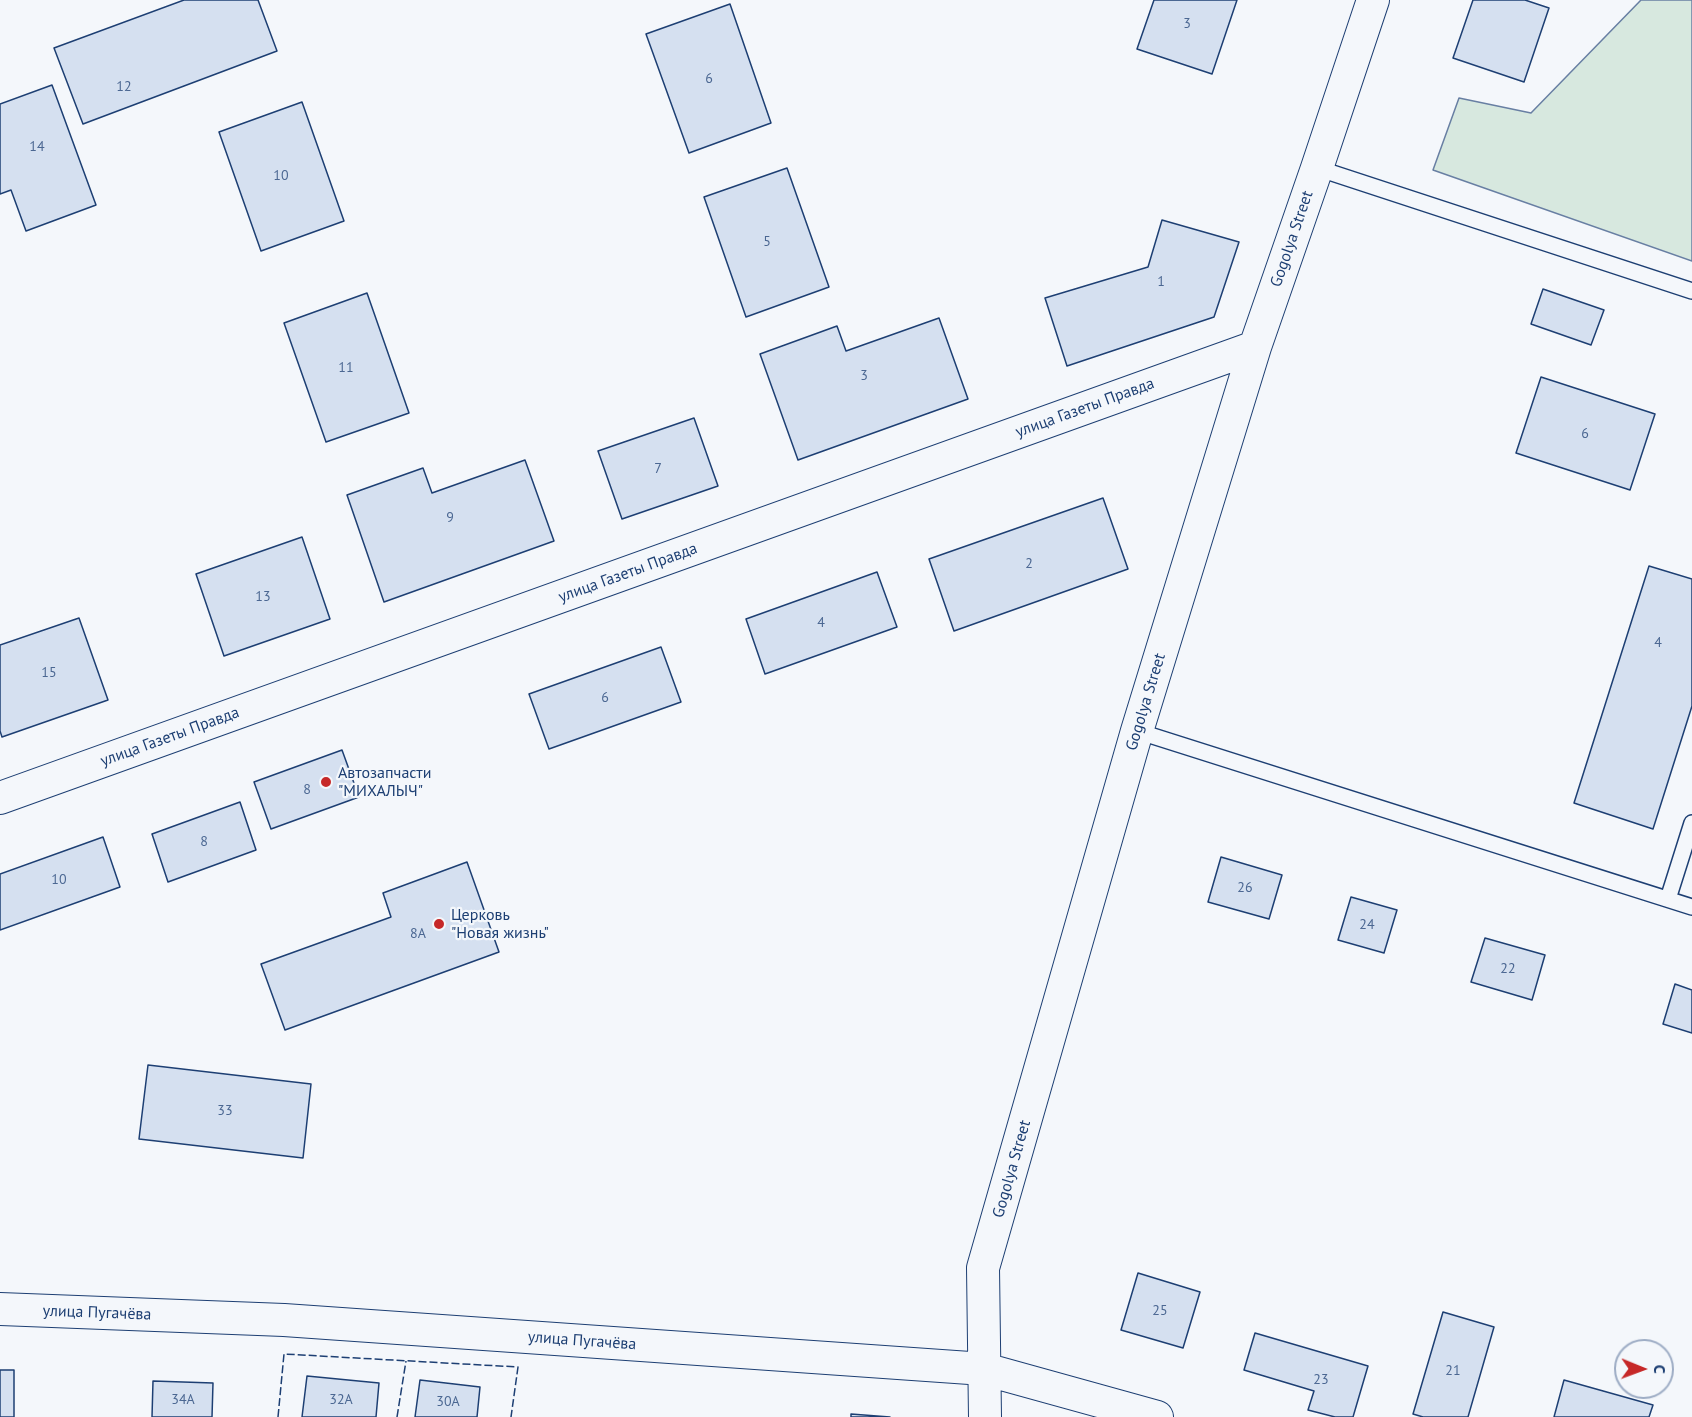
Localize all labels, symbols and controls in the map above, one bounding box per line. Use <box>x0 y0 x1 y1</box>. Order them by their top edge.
house number: 3 <box>1183 16 1191 32</box>
house number: 6 <box>705 71 713 87</box>
house number: 12 <box>116 79 132 95</box>
house number: 14 <box>29 139 45 155</box>
house number: 10 <box>273 168 289 184</box>
street label: Gogolya Street <box>1267 188 1317 290</box>
house number: 5 <box>763 234 771 250</box>
house number: 1 <box>1157 274 1165 290</box>
house number: 11 <box>338 360 354 376</box>
house number: 3 <box>860 368 868 384</box>
street label: улица Газеты Правда <box>1013 374 1157 442</box>
house number: 6 <box>1581 426 1589 442</box>
house number: 7 <box>654 461 662 477</box>
house number: 9 <box>446 510 454 526</box>
street label: улица Газеты Правда <box>556 539 700 607</box>
house number: 2 <box>1025 556 1033 572</box>
house number: 13 <box>255 589 271 605</box>
house number: 4 <box>817 615 825 631</box>
house number: 4 <box>1654 635 1662 651</box>
street label: Gogolya Street <box>1122 651 1170 753</box>
house number: 15 <box>41 665 57 681</box>
house number: 6 <box>601 690 609 706</box>
street label: улица Газеты Правда <box>98 703 242 771</box>
place label: Автозапчасти "МИХАЛЫЧ" <box>338 763 431 801</box>
marker: Автозапчасти "МИХАЛЫЧ" <box>319 775 333 789</box>
house number: 8 <box>303 782 311 798</box>
house number: 8 <box>200 834 208 850</box>
house number: 10 <box>51 872 67 888</box>
house number: 26 <box>1237 880 1253 896</box>
place label: Церковь "Новая жизнь" <box>451 905 549 943</box>
marker: Церковь "Новая жизнь" <box>432 917 446 931</box>
house number: 24 <box>1359 917 1375 933</box>
house number: 8А <box>410 926 426 942</box>
house number: 22 <box>1500 961 1516 977</box>
house number: 33 <box>217 1103 233 1119</box>
street label: Gogolya Street <box>989 1118 1035 1220</box>
street label: улица Пугачёва <box>42 1302 152 1324</box>
house number: 25 <box>1152 1303 1168 1319</box>
street label: улица Пугачёва <box>527 1328 637 1354</box>
north arrow <box>1614 1339 1674 1399</box>
house number: 21 <box>1445 1363 1461 1379</box>
text: С <box>1650 1365 1670 1374</box>
house number: 23 <box>1313 1372 1329 1388</box>
house number: 34А <box>171 1392 195 1408</box>
house number: 32А <box>329 1392 353 1408</box>
house number: 30А <box>436 1394 460 1410</box>

